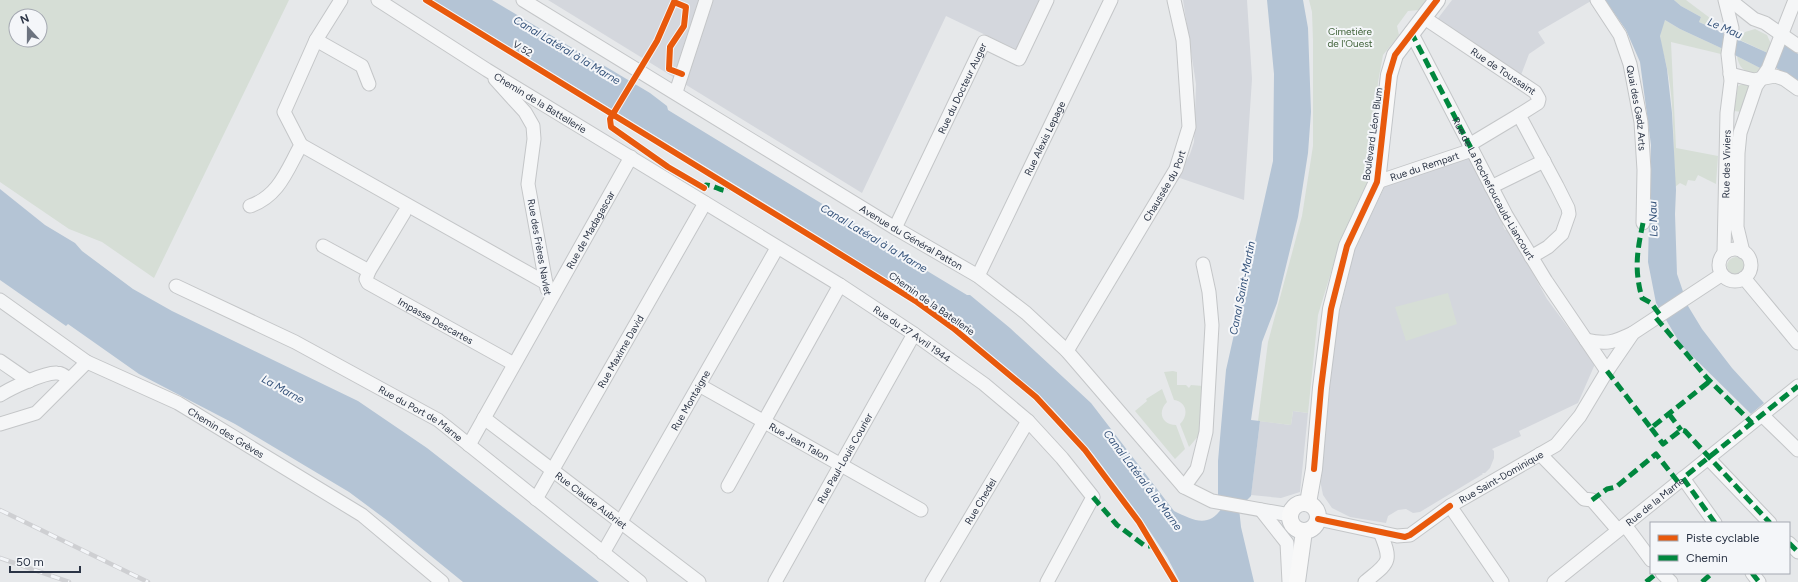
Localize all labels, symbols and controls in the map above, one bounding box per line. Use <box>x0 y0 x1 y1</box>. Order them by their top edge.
north arrow <box>8 8 48 48</box>
text: N <box>18 12 31 27</box>
water label: Canal Latéral à la Marne <box>511 13 623 88</box>
water label: Le Mau <box>1706 15 1744 42</box>
park label: Cimetière de l'Ouest <box>1327 25 1373 50</box>
street label: V 52 <box>510 37 535 59</box>
street label: Rue du Docteur Auger <box>935 40 990 136</box>
street label: Rue de Toussaint <box>1468 45 1539 98</box>
street label: Quai des Gadz Arts <box>1623 64 1649 151</box>
street label: Chemin de la Battellerie <box>491 70 589 136</box>
street label: Boulevard Léon Blum <box>1360 87 1385 181</box>
street label: Rue Alexis Lepage <box>1021 98 1069 178</box>
street label: Rue de La Rochefoucauld-Liancourt <box>1449 115 1538 263</box>
street label: Rue des Viviers <box>1719 129 1734 198</box>
street label: Chaussée du Port <box>1140 149 1188 224</box>
street label: Rue du Rempart <box>1388 149 1461 184</box>
street label: Rue de Madagascar <box>563 188 618 271</box>
street label: Rue des Frères Navlet <box>525 198 554 297</box>
water label: Canal Latéral à la Marne <box>818 201 930 276</box>
water label: Le Nau <box>1646 201 1661 237</box>
street label: Avenue du Général Patton <box>857 202 965 273</box>
water label: Canal Saint-Martin <box>1227 240 1258 336</box>
street label: Chemin de la Batellerie <box>886 269 978 338</box>
street label: Impasse Descartes <box>395 295 476 347</box>
street label: Rue du 27 Avril 1944 <box>871 303 953 365</box>
street label: Rue Maxime David <box>595 313 647 391</box>
street label: Rue Montaigne <box>668 367 713 433</box>
water label: La Marne <box>259 372 306 406</box>
street label: Rue du Port de Marne <box>376 383 466 445</box>
street label: Chemin des Grèves <box>185 404 267 461</box>
street label: Rue Paul-Louis Courier <box>814 410 876 506</box>
street label: Rue Jean Talon <box>766 420 832 464</box>
water label: Canal Latéral à la Marne <box>1101 428 1185 533</box>
street label: Rue Saint-Dominique <box>1457 447 1546 507</box>
street label: Rue Claude Aubriet <box>553 469 630 532</box>
street label: Rue de la Marne <box>1623 474 1687 529</box>
street label: Rue Chedel <box>962 476 999 527</box>
legend <box>1650 522 1790 574</box>
text: Piste cyclable <box>1686 531 1760 545</box>
scale bar <box>10 548 80 574</box>
text: Chemin <box>1686 551 1728 565</box>
text: 50 m <box>16 555 44 569</box>

